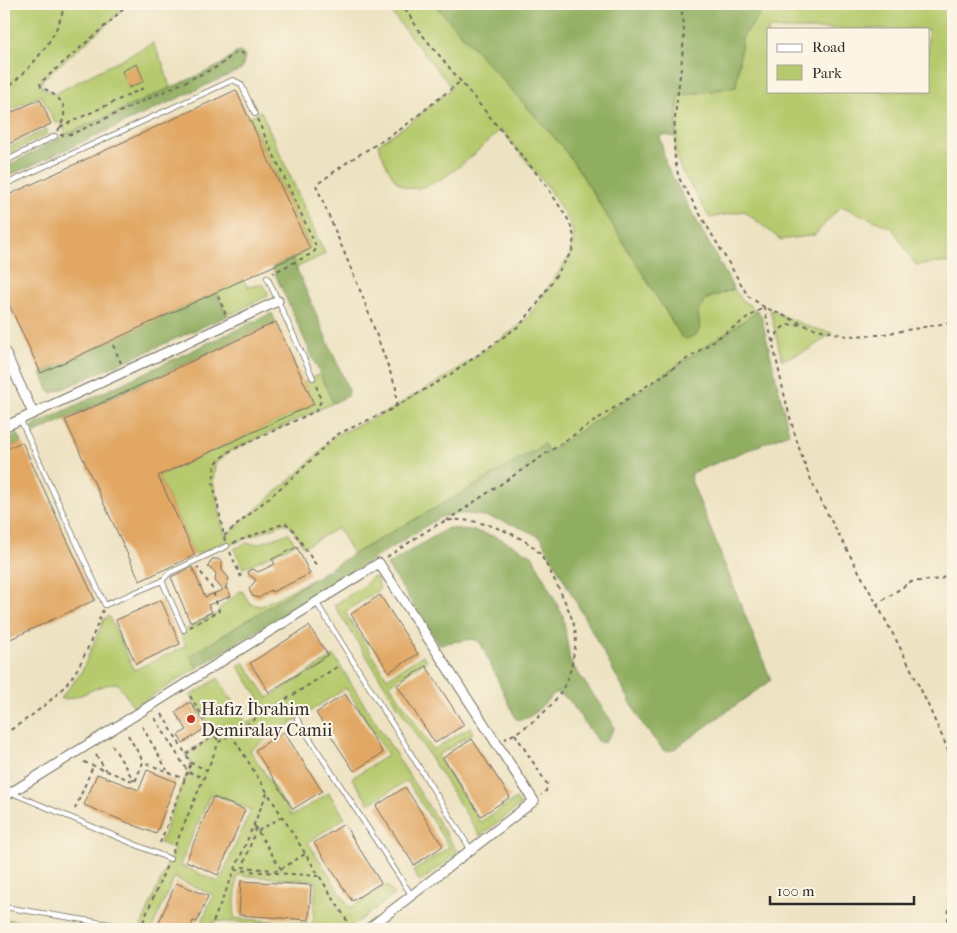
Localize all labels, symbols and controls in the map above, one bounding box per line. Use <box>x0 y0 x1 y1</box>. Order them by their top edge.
legend <box>767 28 930 92</box>
text: Road <box>812 38 846 56</box>
text: Park <box>812 64 842 82</box>
place label: Hafız İbrahim Demiralay Camii <box>201 698 333 741</box>
marker: Hafız İbrahim Demiralay Camii <box>185 713 197 725</box>
scale bar <box>770 873 913 905</box>
text: 100 m <box>777 882 815 900</box>

